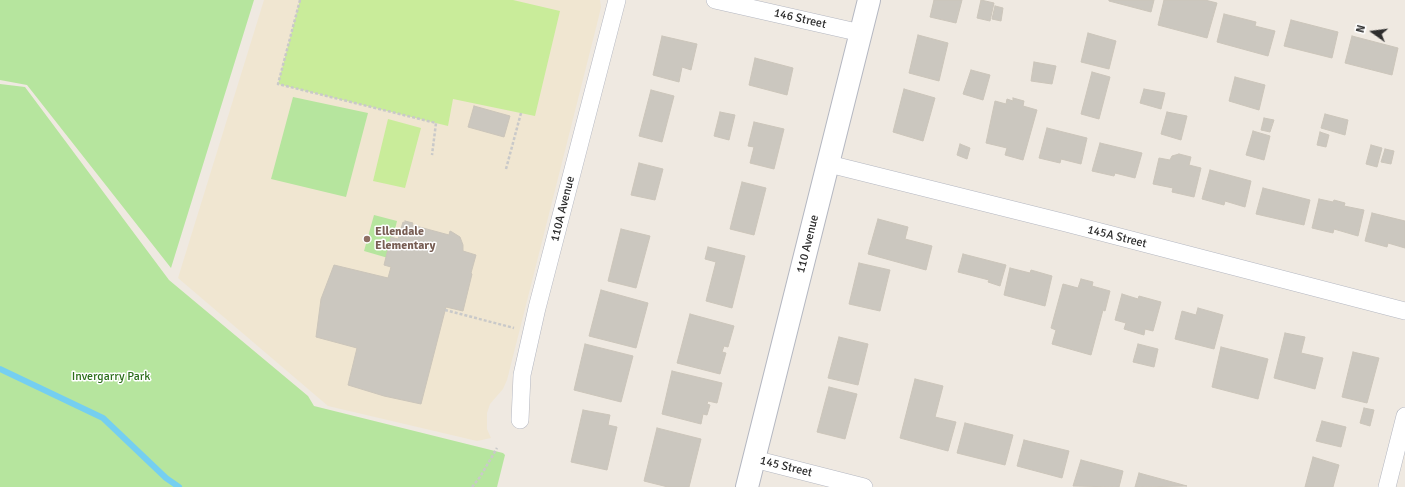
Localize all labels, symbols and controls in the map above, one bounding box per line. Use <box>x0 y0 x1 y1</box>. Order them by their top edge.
street label: 146 Street <box>772 6 828 32</box>
north arrow <box>1353 12 1393 52</box>
text: N <box>1354 24 1368 34</box>
street label: 110A Avenue <box>548 175 578 243</box>
street label: 110 Avenue <box>794 213 822 275</box>
street label: 145A Street <box>1086 223 1148 251</box>
place label: Ellendale Elementary <box>375 225 435 253</box>
marker: Ellendale Elementary <box>362 234 372 244</box>
park label: Invergarry Park <box>72 370 150 384</box>
street label: 145 Street <box>758 454 814 480</box>

